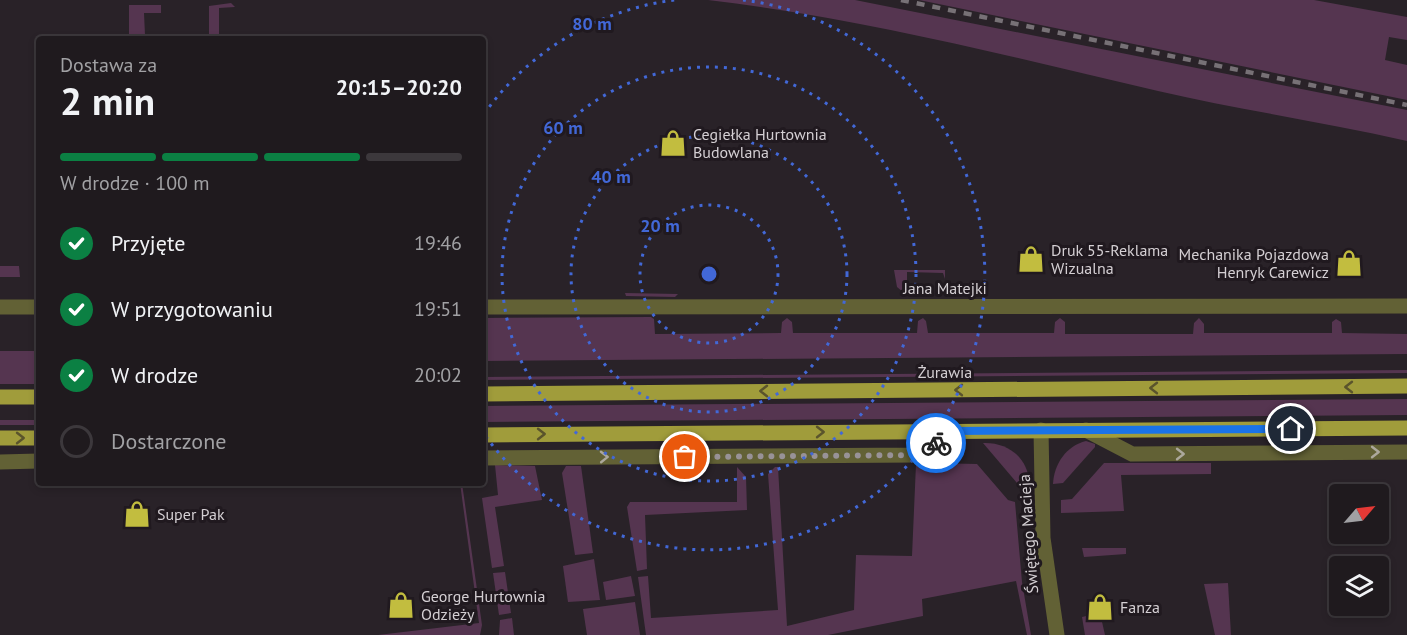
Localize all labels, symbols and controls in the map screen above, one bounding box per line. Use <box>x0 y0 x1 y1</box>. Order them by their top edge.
text: 80 m <box>572 12 612 35</box>
text: Dostawa za <box>60 52 157 78</box>
text: 20:15–20:20 <box>336 73 462 101</box>
text: 2 min <box>60 75 155 126</box>
text: 60 m <box>543 116 583 139</box>
place label: Cegiełka Hurtownia Budowlana <box>693 124 827 162</box>
shop icon: Cegiełka Hurtownia Budowlana <box>658 128 688 158</box>
text: 40 m <box>591 165 631 188</box>
text: W drodze · 100 m <box>60 170 210 196</box>
text: 20 m <box>640 214 680 237</box>
icon: check <box>60 227 93 260</box>
text: Przyjęte <box>111 229 185 257</box>
text: 19:46 <box>414 230 462 256</box>
place label: Druk 55-Reklama Wizualna <box>1051 240 1168 278</box>
shop icon: Druk 55-Reklama Wizualna <box>1016 244 1046 274</box>
place label: Mechanika Pojazdowa Henryk Carewicz <box>1179 244 1329 282</box>
shop icon: Mechanika Pojazdowa Henryk Carewicz <box>1334 248 1364 278</box>
centre of rings <box>699 264 719 284</box>
street label: Jana Matejki <box>902 278 987 298</box>
icon: check <box>60 293 93 326</box>
text: W przygotowaniu <box>111 295 273 323</box>
text: 19:51 <box>414 296 462 322</box>
icon: check <box>60 359 93 392</box>
text: W drodze <box>111 361 198 389</box>
text: 20:02 <box>414 362 462 388</box>
street label: Żurawia <box>918 362 972 382</box>
one-way arrow <box>1344 381 1353 393</box>
one-way arrow <box>1149 382 1158 395</box>
one-way arrow <box>954 384 963 396</box>
one-way arrow <box>759 385 768 397</box>
pin <box>1265 403 1316 454</box>
icon: home <box>1274 412 1307 445</box>
courier <box>906 413 966 473</box>
one-way arrow <box>816 426 825 438</box>
text: Dostarczone <box>111 427 226 455</box>
icon: bike <box>920 427 953 460</box>
one-way arrow <box>537 428 546 440</box>
pin <box>659 431 710 482</box>
one-way arrow <box>15 432 24 444</box>
icon: bag <box>668 440 701 473</box>
one-way arrow <box>1371 446 1380 458</box>
one-way arrow <box>1176 447 1185 460</box>
one-way arrow <box>600 451 609 463</box>
street label: Świętego Macieja <box>1014 474 1042 594</box>
north arrow <box>1329 484 1389 544</box>
map controls <box>1329 484 1389 616</box>
shop icon: Super Pak <box>122 499 152 529</box>
place label: Super Pak <box>157 504 225 524</box>
button: layers <box>1329 556 1389 616</box>
place label: George Hurtownia Odzieży <box>421 586 545 624</box>
shop icon: George Hurtownia Odzieży <box>386 590 416 620</box>
shop icon: Fanza <box>1085 592 1115 622</box>
place label: Fanza <box>1120 597 1160 617</box>

